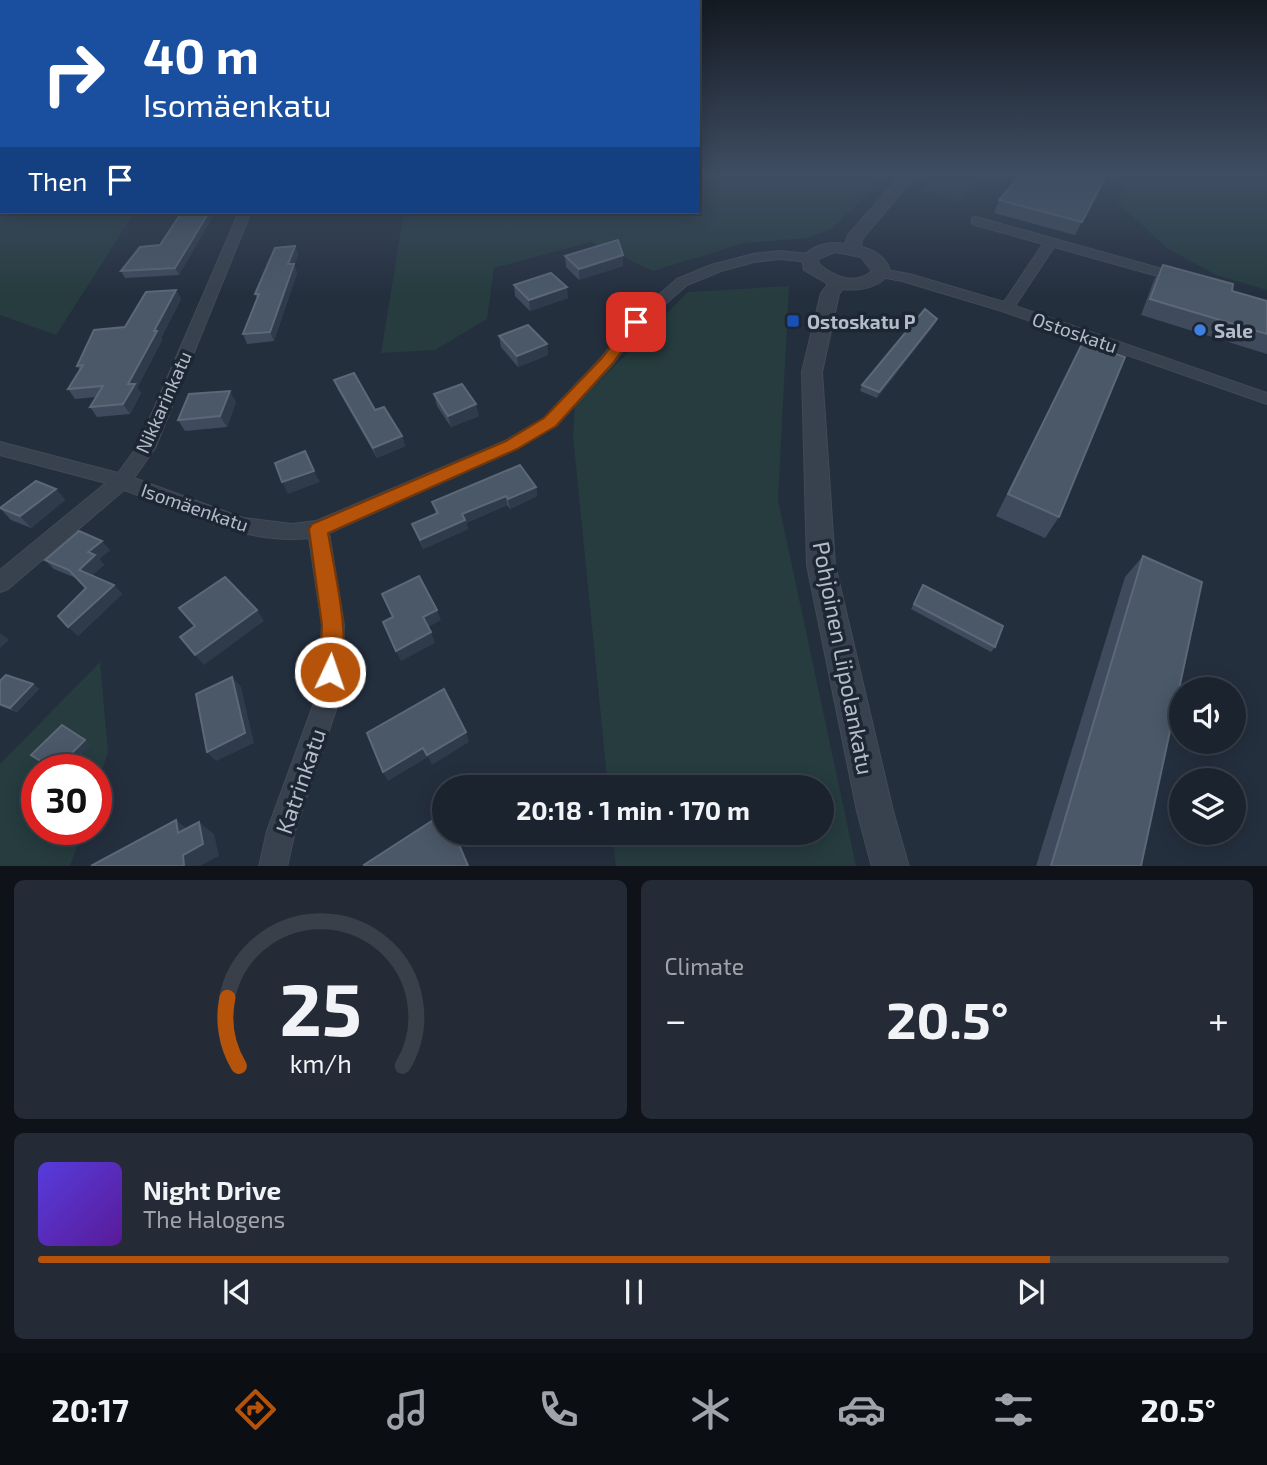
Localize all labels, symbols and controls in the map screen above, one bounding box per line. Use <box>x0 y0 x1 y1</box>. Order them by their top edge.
text: 40 m <box>143 25 259 84</box>
icon: right <box>28 28 119 119</box>
text: Isomäenkatu <box>143 85 331 123</box>
icon: arrive <box>101 161 139 199</box>
text: Then <box>28 165 87 196</box>
pin <box>606 292 666 352</box>
icon: arrive <box>617 303 655 341</box>
street label: Ostoskatu <box>1030 307 1120 357</box>
place label: Ostoskatu P <box>807 310 916 333</box>
marker: Ostoskatu P <box>785 313 801 329</box>
place label: Sale <box>1214 319 1253 342</box>
marker: Sale <box>1192 322 1208 338</box>
street label: Nikkarinkatu <box>130 347 196 457</box>
street label: Isomäenkatu <box>138 478 252 536</box>
street label: Pohjoinen Liipolankatu <box>808 539 880 777</box>
position arrow <box>293 635 367 709</box>
map controls <box>1169 677 1246 845</box>
button: sound <box>1169 677 1246 754</box>
street label: Katrinkatu <box>269 725 331 837</box>
speed limit sign: 30 <box>21 754 112 845</box>
button: layers <box>1169 768 1246 845</box>
text: 20:18 · 1 min · 170 m <box>516 794 750 825</box>
text: Climate <box>665 952 744 980</box>
text: 25 <box>279 963 361 1051</box>
text: 20.5° <box>886 987 1009 1049</box>
text: − <box>665 996 687 1042</box>
text: + <box>1208 996 1229 1042</box>
text: km/h <box>289 1047 351 1077</box>
text: Night Drive <box>143 1174 281 1205</box>
text: The Halogens <box>143 1205 285 1233</box>
icon: previous <box>218 1273 256 1311</box>
icon: pause <box>615 1273 653 1311</box>
icon: next <box>1012 1273 1050 1311</box>
icon: directions <box>231 1385 280 1434</box>
icon: music <box>383 1385 432 1434</box>
icon: phone <box>534 1385 583 1434</box>
icon: climate <box>686 1385 735 1434</box>
icon: car <box>837 1385 886 1434</box>
icon: filters <box>989 1385 1038 1434</box>
text: 20:17 <box>51 1390 129 1428</box>
text: 20.5° <box>1140 1390 1216 1428</box>

